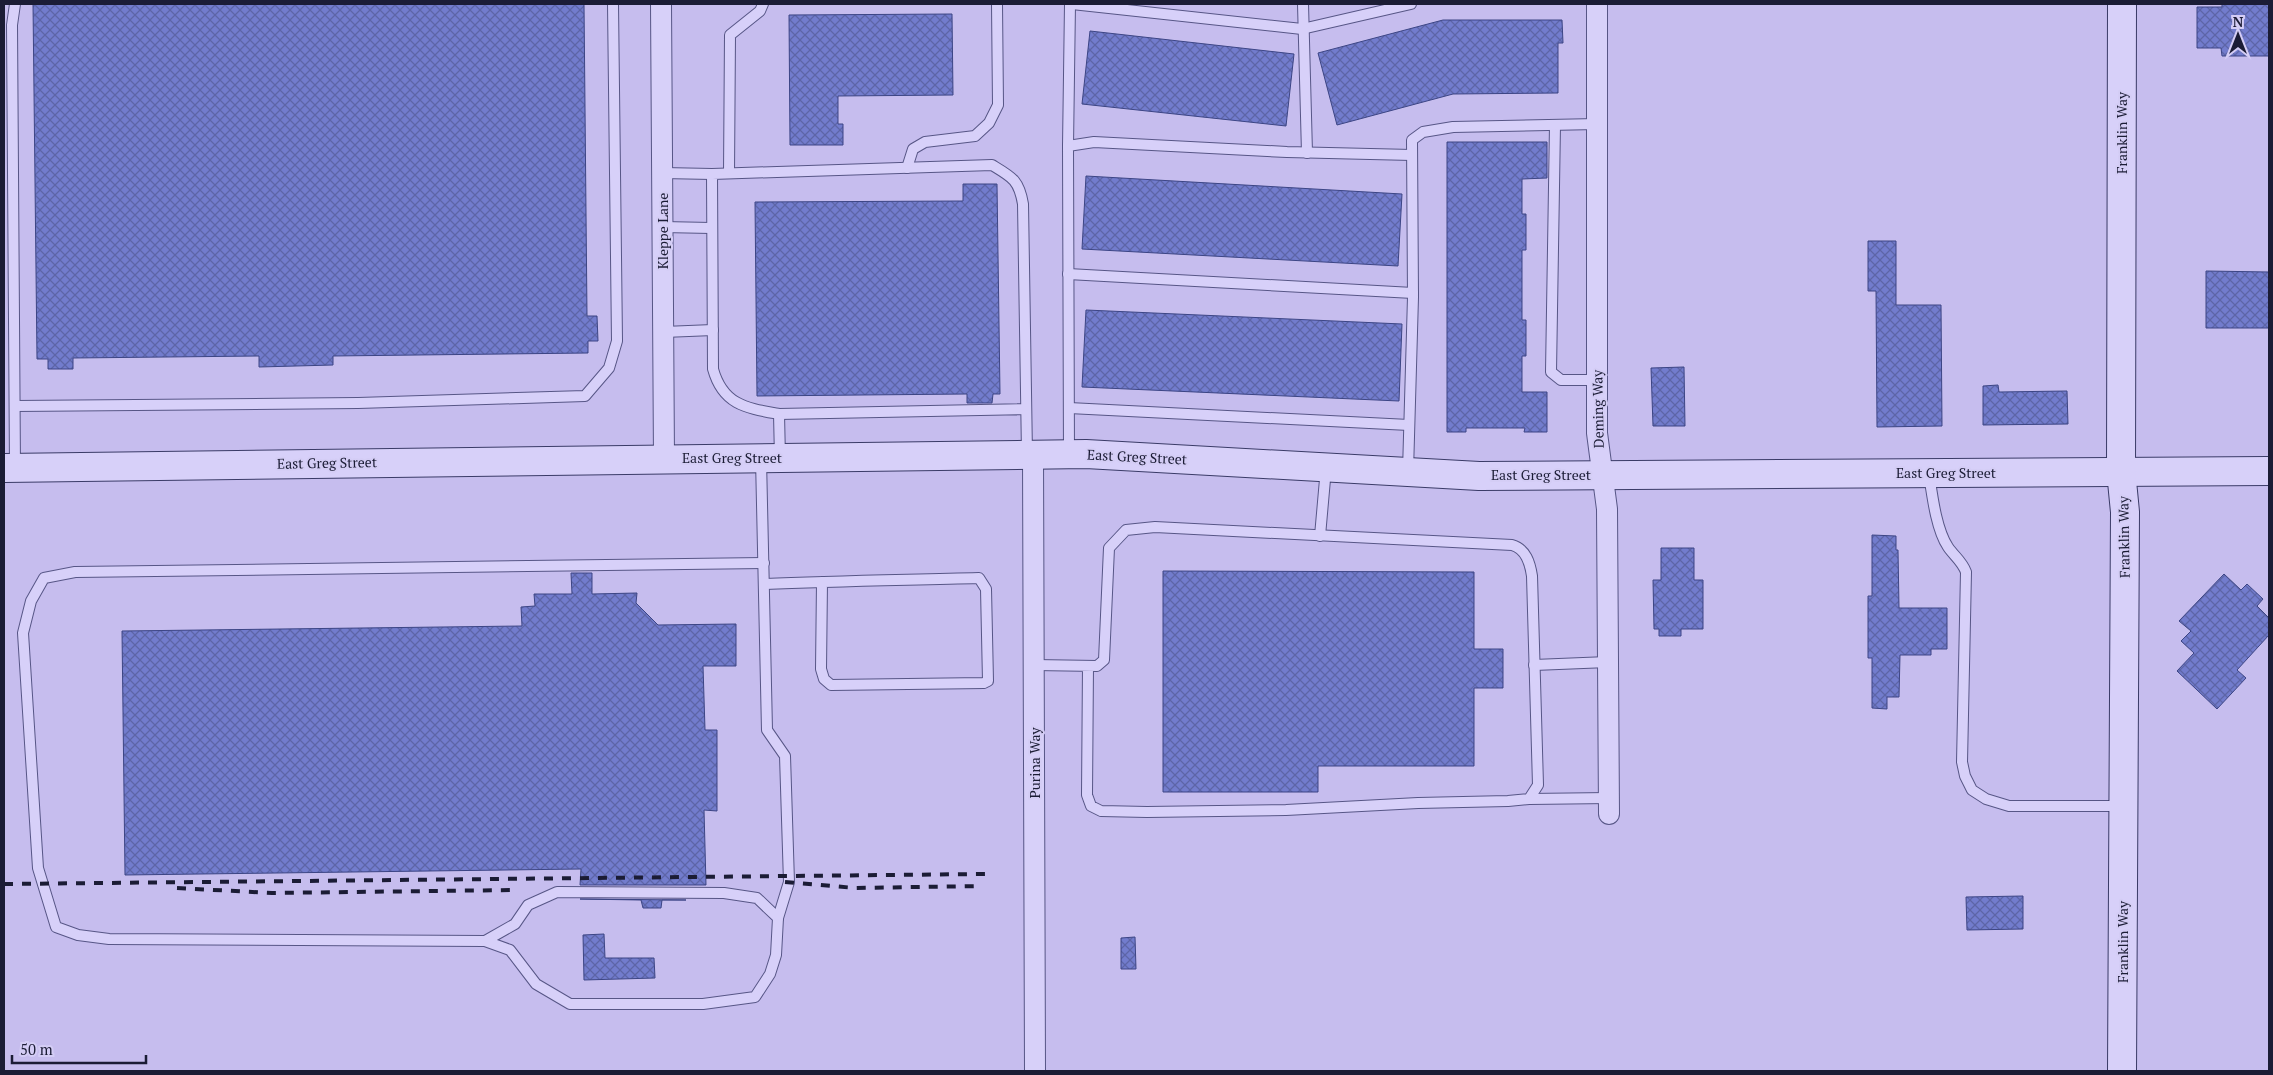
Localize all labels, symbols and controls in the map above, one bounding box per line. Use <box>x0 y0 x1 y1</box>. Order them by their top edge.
north arrow <box>2213 10 2263 60</box>
text: N <box>2233 12 2244 31</box>
street label: Franklin Way <box>2112 91 2131 174</box>
street label: Kleppe Lane <box>653 193 672 269</box>
street label: Deming Way <box>1587 369 1608 448</box>
street label: East Greg Street <box>1087 444 1188 469</box>
street label: East Greg Street <box>682 448 783 467</box>
street label: East Greg Street <box>277 452 378 473</box>
street label: East Greg Street <box>1896 463 1997 482</box>
street label: East Greg Street <box>1491 465 1592 484</box>
street label: Franklin Way <box>2113 495 2134 578</box>
street label: Purina Way <box>1025 727 1044 799</box>
street label: Franklin Way <box>2113 900 2132 983</box>
scale bar <box>12 1032 146 1064</box>
text: 50 m <box>20 1039 53 1059</box>

